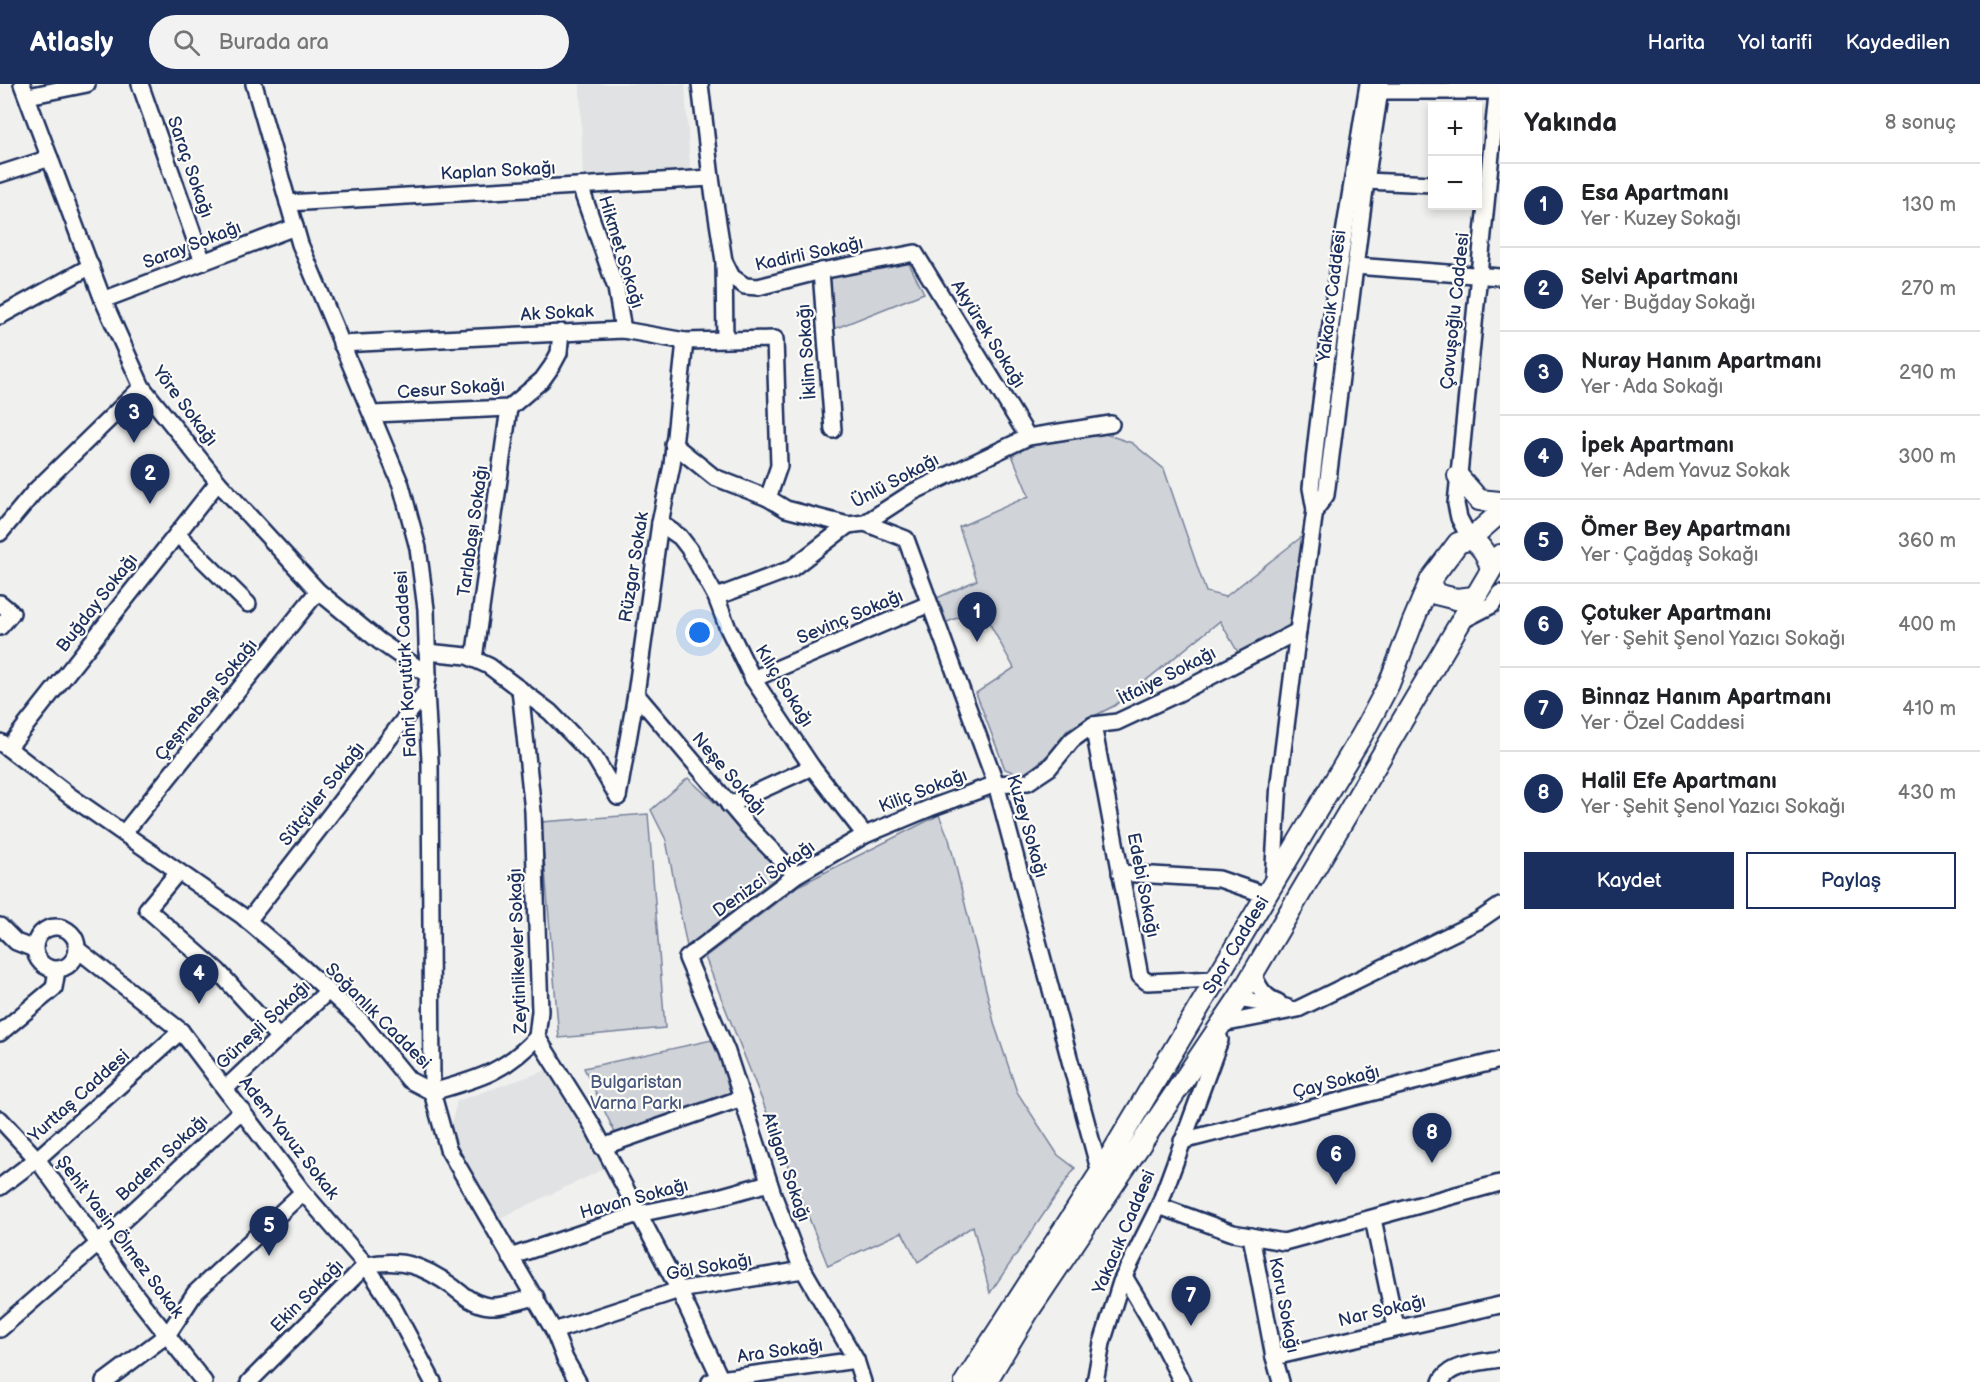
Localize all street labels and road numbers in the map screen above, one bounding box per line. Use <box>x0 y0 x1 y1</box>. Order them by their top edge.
street label: Saraç Sokağı <box>163 113 217 221</box>
street label: Kaplan Sokağı <box>440 157 556 185</box>
street label: Hikmet Sokağı <box>594 193 648 311</box>
street label: Saray Sokağı <box>140 217 244 273</box>
street label: Yakacık Caddesi <box>1313 229 1351 364</box>
street label: Kadirli Sokağı <box>753 232 865 276</box>
street label: Çavuşoğlu Caddesi <box>1436 232 1474 390</box>
street label: Akyürek Sokağı <box>946 276 1030 392</box>
street label: Ak Sokak <box>520 301 594 325</box>
street label: İklim Sokağı <box>792 303 821 401</box>
street label: Yöre Sokağı <box>147 361 222 450</box>
street label: Cesur Sokağı <box>396 375 506 403</box>
street label: Ünlü Sokağı <box>847 448 942 513</box>
street label: Tarlabaşı Sokağı <box>453 464 493 598</box>
street label: Rüzgar Sokak <box>615 510 653 624</box>
street label: Buğday Sokağı <box>52 550 142 656</box>
street label: Fahri Korutürk Caddesi <box>391 570 421 758</box>
street label: Sevinç Sokağı <box>794 585 906 649</box>
street label: Çeşmebaşı Sokağı <box>151 635 261 765</box>
street label: Kılıç Sokağı <box>751 641 817 731</box>
street label: İtfaiye Sokağı <box>1114 642 1219 710</box>
street label: Neşe Sokağı <box>687 728 771 820</box>
street label: Sütçüler Sokağı <box>275 738 369 850</box>
street label: Kiliç Sokağı <box>876 765 970 817</box>
street label: Kuzey Sokağı <box>1002 772 1052 880</box>
street label: Edebi Sokağı <box>1123 831 1163 939</box>
street label: Denizci Sokağı <box>709 836 819 922</box>
street label: Zeytinlikevler Sokağı <box>505 868 531 1035</box>
street label: Spor Caddesi <box>1199 892 1273 998</box>
street label: Soğanlık Caddesi <box>321 959 435 1073</box>
street label: Güneşli Sokağı <box>212 976 314 1074</box>
street label: Yurttaş Caddesi <box>24 1045 134 1147</box>
street label: Çay Sokağı <box>1290 1061 1382 1103</box>
street label: Adem Yavuz Sokak <box>235 1073 343 1204</box>
street label: Atılgan Sokağı <box>757 1109 815 1225</box>
street label: Badem Sokağı <box>112 1110 212 1206</box>
street label: Şehit Yasin Ölmez Sokak <box>52 1151 189 1323</box>
street label: Yakacık Caddesi <box>1088 1167 1160 1298</box>
street label: Havan Sokağı <box>578 1174 690 1224</box>
street label: Göl Sokağı <box>665 1249 753 1285</box>
street label: Ekin Sokağı <box>266 1255 348 1337</box>
street label: Koru Sokağı <box>1264 1255 1304 1355</box>
street label: Nar Sokağı <box>1336 1291 1428 1331</box>
street label: Ara Sokağı <box>736 1335 824 1367</box>

